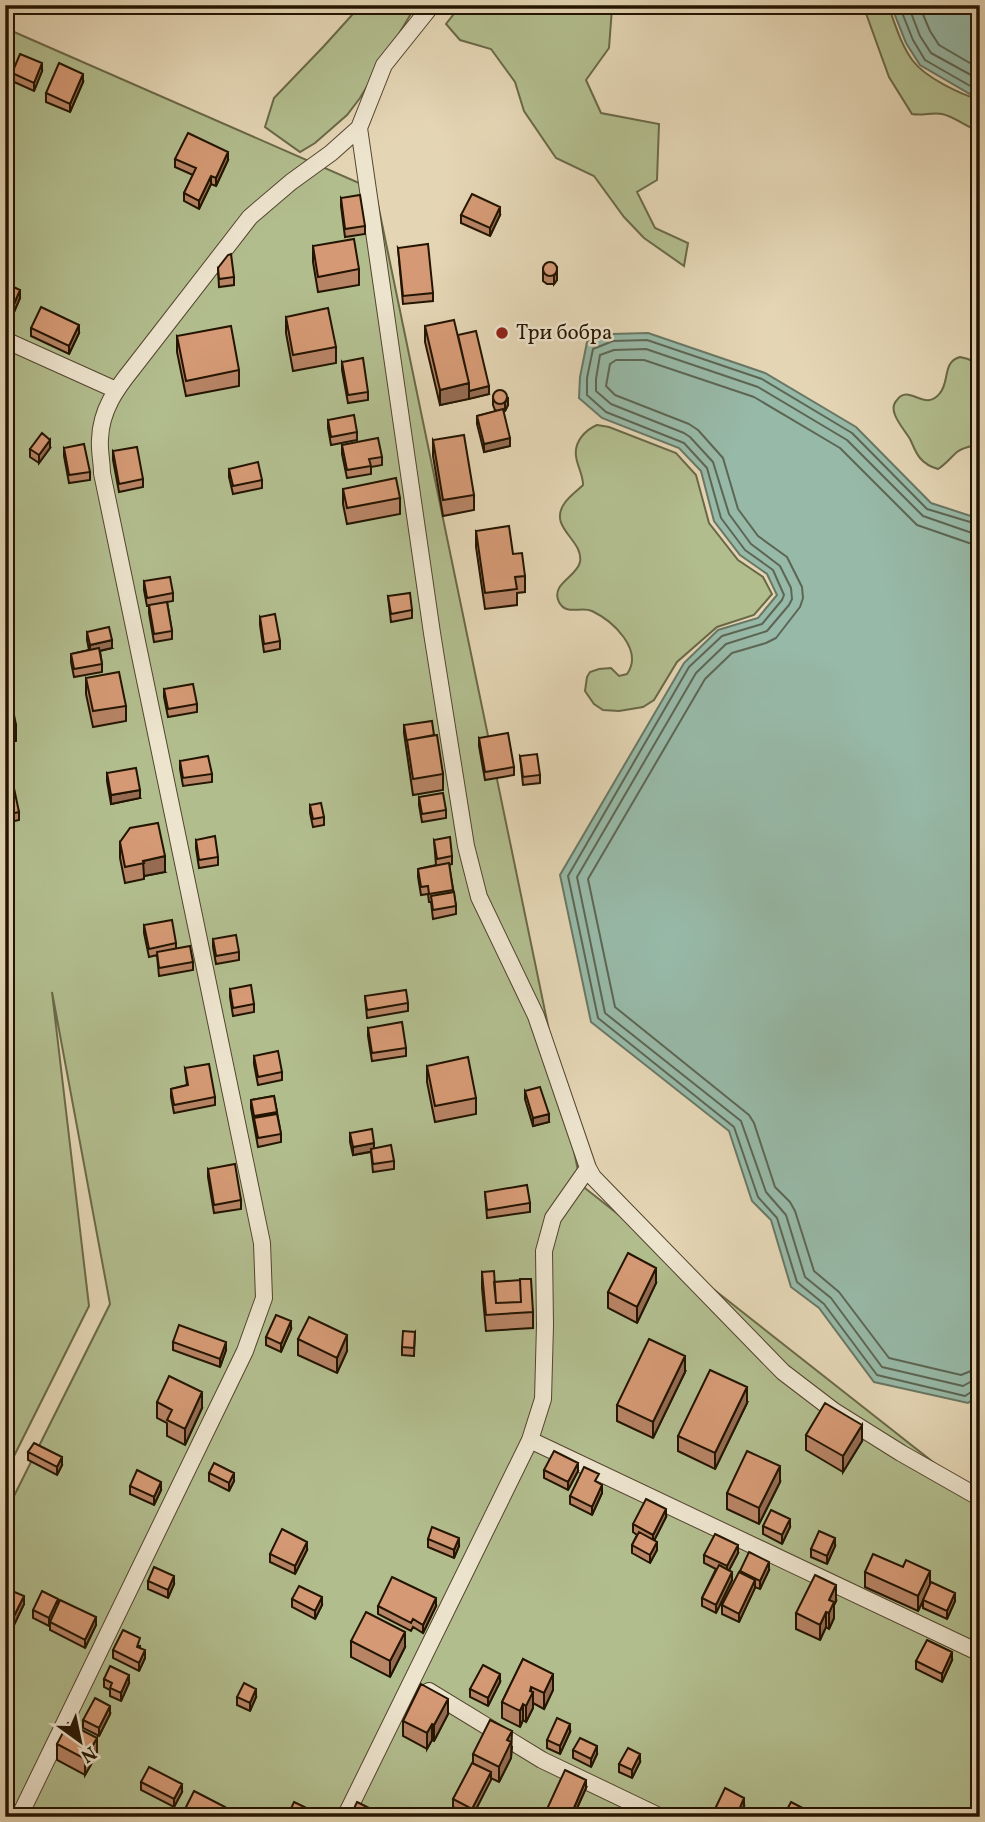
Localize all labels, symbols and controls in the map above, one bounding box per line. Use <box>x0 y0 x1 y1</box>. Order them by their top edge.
place label: Три бобра <box>516 319 612 348</box>
marker: Три бобра <box>494 325 510 341</box>
north arrow <box>46 1706 116 1776</box>
text: N <box>75 1739 101 1768</box>

